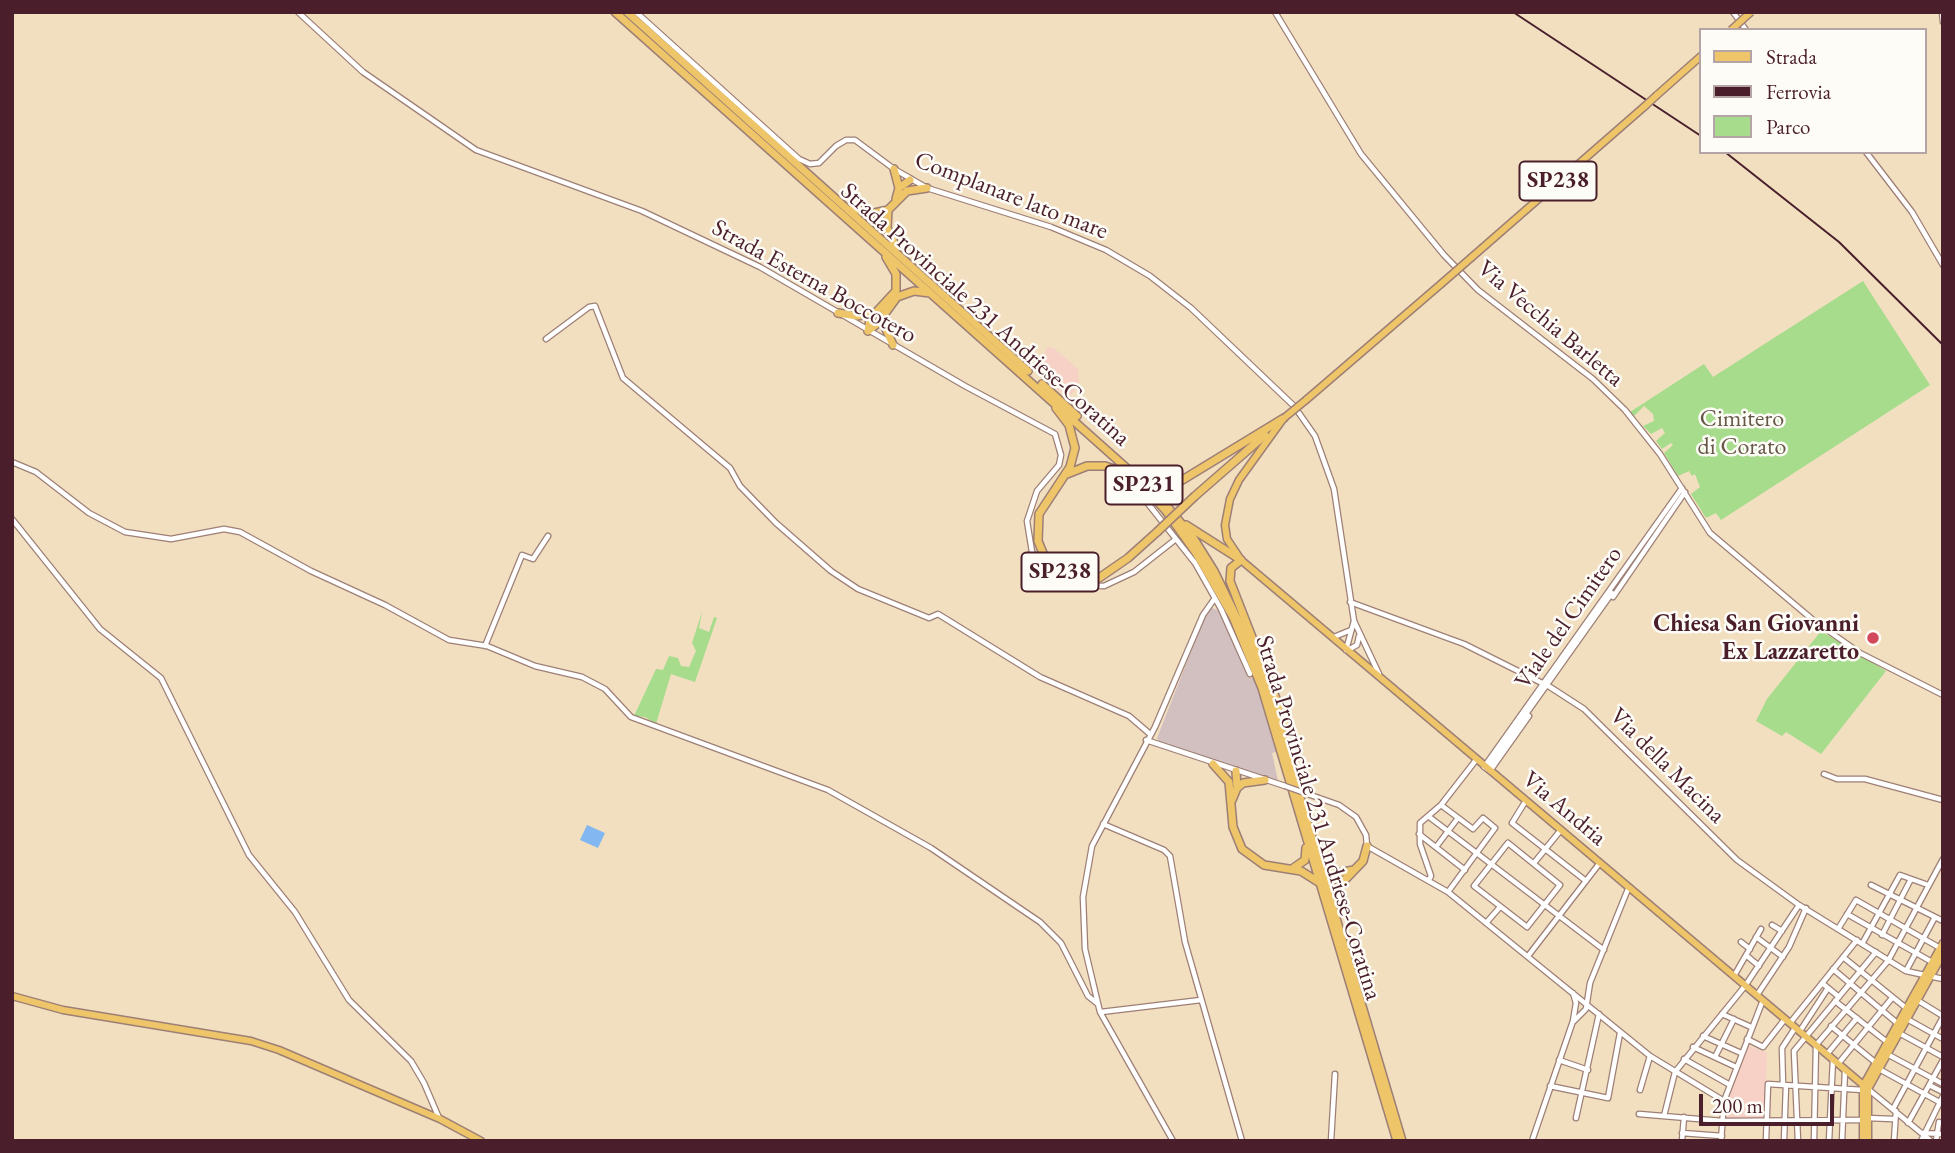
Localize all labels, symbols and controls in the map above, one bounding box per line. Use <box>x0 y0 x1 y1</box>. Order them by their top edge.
legend <box>1700 28 1927 154</box>
text: Strada <box>1766 43 1817 70</box>
text: Ferrovia <box>1766 78 1831 105</box>
text: Parco <box>1766 113 1810 140</box>
street label: Complanare lato mare <box>910 146 1112 246</box>
road number: SP238 <box>1520 162 1596 200</box>
street label: Strada Provinciale 231 Andriese-Coratina <box>834 177 1136 453</box>
street label: Strada Esterna Boccotero <box>707 214 921 350</box>
street label: Via Vecchia Barletta <box>1471 255 1629 393</box>
park label: Cimitero di Corato <box>1698 405 1786 461</box>
road number: SP231 <box>1106 466 1182 505</box>
street label: Viale del Cimitero <box>1509 541 1629 695</box>
road number: SP238 <box>1021 552 1098 592</box>
place label: Chiesa San Giovanni Ex Lazzaretto <box>1653 610 1859 666</box>
marker: Chiesa San Giovanni Ex Lazzaretto <box>1865 630 1881 646</box>
street label: Strada Provinciale 231 Andriese-Coratina <box>1249 632 1387 1004</box>
street label: Via della Macina <box>1603 702 1731 830</box>
street label: Via Andria <box>1516 766 1612 852</box>
scale bar <box>1703 1080 1838 1124</box>
text: 200 m <box>1712 1092 1763 1119</box>

